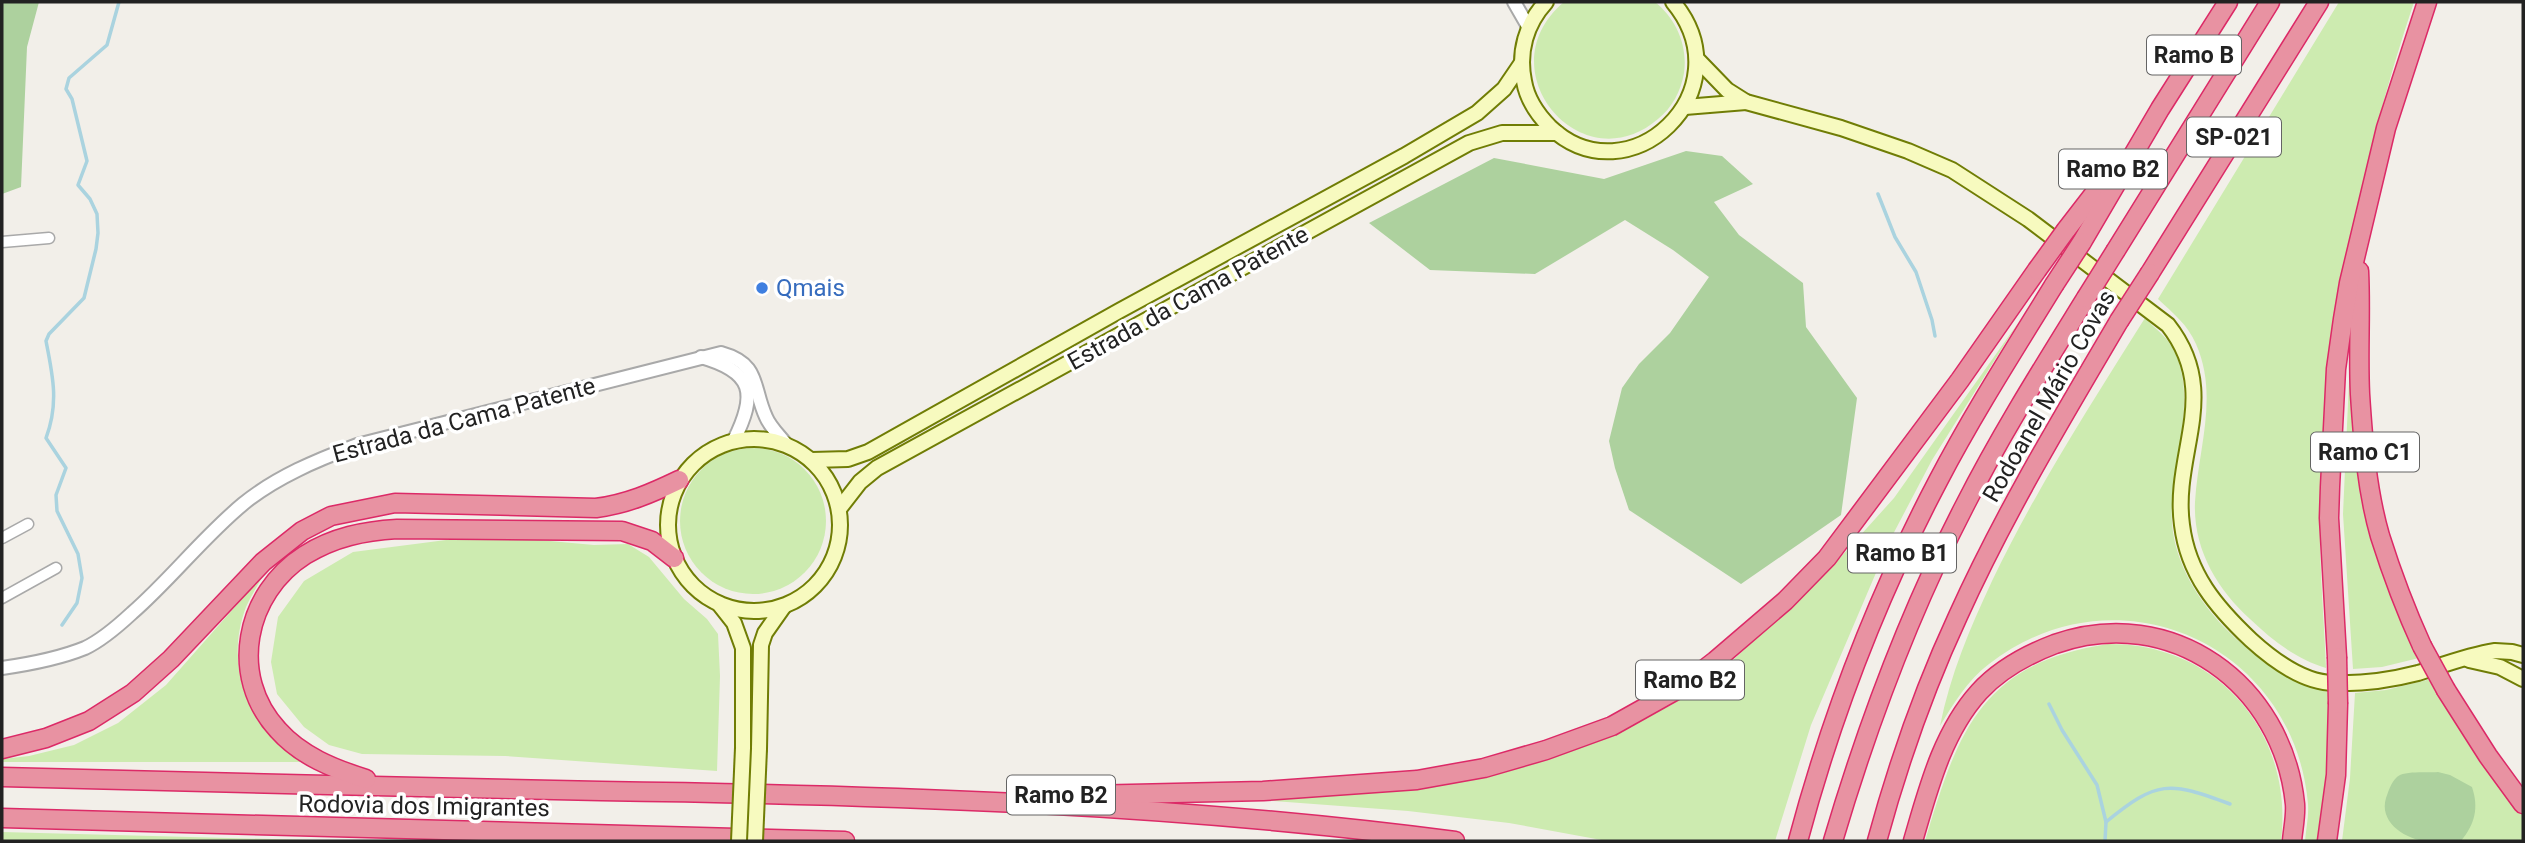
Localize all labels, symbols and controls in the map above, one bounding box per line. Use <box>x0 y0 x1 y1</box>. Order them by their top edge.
road number: Ramo B <box>2147 36 2241 74</box>
road number: SP-021 <box>2187 118 2281 156</box>
road number: Ramo B2 <box>2059 150 2167 188</box>
street label: Estrada da Cama Patente <box>1063 220 1313 376</box>
place label: Qmais <box>776 274 845 302</box>
marker: Qmais <box>754 280 770 296</box>
street label: Rodoanel Mário Covas <box>1977 285 2121 507</box>
street label: Estrada da Cama Patente <box>330 371 598 469</box>
road number: Ramo C1 <box>2311 432 2419 472</box>
road number: Ramo B1 <box>1848 534 1956 572</box>
road number: Ramo B2 <box>1636 660 1744 700</box>
road number: Ramo B2 <box>1007 776 1115 814</box>
street label: Rodovia dos Imigrantes <box>298 790 550 822</box>

